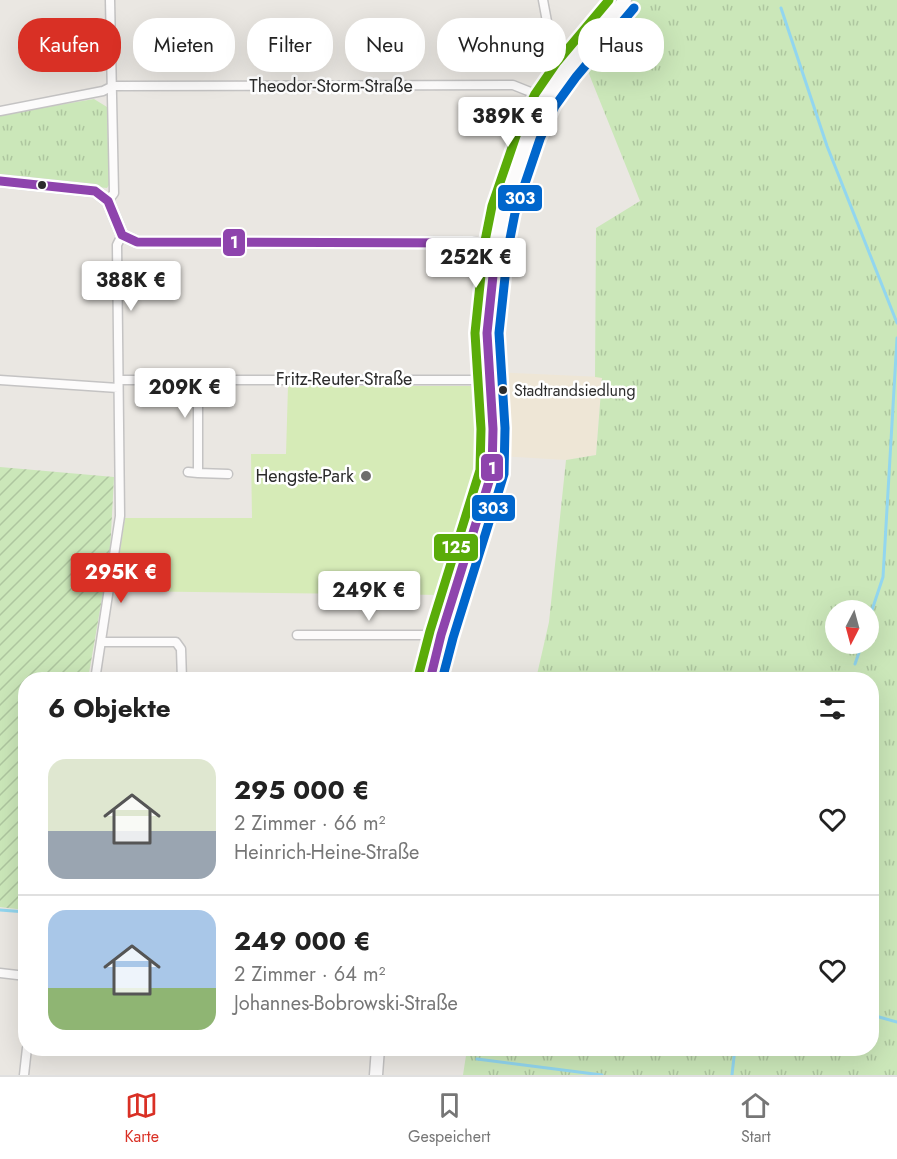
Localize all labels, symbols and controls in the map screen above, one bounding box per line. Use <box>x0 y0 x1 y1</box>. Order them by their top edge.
chip: Kaufen <box>18 18 121 72</box>
chip: Mieten <box>133 18 235 72</box>
chip: Filter <box>247 18 333 72</box>
chip: Neu <box>345 18 425 72</box>
chip: Wohnung <box>437 18 566 72</box>
chip: Haus <box>578 18 664 72</box>
street label: Theodor-Storm-Straße <box>249 73 413 99</box>
pin: 389K € <box>459 97 557 148</box>
text: 389K € <box>472 102 544 131</box>
unlabelled marker <box>36 179 48 191</box>
line badge: 303 <box>497 184 543 212</box>
text: 303 <box>505 187 535 210</box>
line badge: 1 <box>222 228 246 257</box>
text: 1 <box>230 231 238 254</box>
pin: 252K € <box>427 238 525 289</box>
text: 252K € <box>440 243 512 272</box>
pin: 388K € <box>82 261 180 312</box>
text: 388K € <box>96 266 166 295</box>
street label: Fritz-Reuter-Straße <box>276 366 412 392</box>
pin: 209K € <box>136 368 234 419</box>
text: 209K € <box>149 373 221 402</box>
place label: Stadtrandsiedlung <box>514 379 636 402</box>
marker: Stadtrandsiedlung <box>497 384 509 396</box>
line badge: 1 <box>480 453 504 482</box>
text: 1 <box>488 457 496 480</box>
place label: Hengste-Park <box>255 463 354 489</box>
marker: Hengste-Park <box>359 469 373 483</box>
line badge: 303 <box>471 494 516 522</box>
text: 303 <box>478 497 508 520</box>
line badge: 125 <box>433 533 479 562</box>
text: 125 <box>442 536 470 559</box>
pin: 295K € <box>72 553 170 604</box>
text: 295K € <box>85 558 157 587</box>
pin: 249K € <box>320 571 418 622</box>
text: 249K € <box>332 576 406 605</box>
north arrow <box>825 600 879 654</box>
map controls <box>825 600 879 654</box>
text: 6 Objekte <box>48 689 171 727</box>
icon: filters <box>816 692 849 725</box>
text: 295 000 € <box>234 771 370 809</box>
icon: home <box>96 783 168 855</box>
icon: heart <box>816 803 849 836</box>
text: 2 Zimmer · 66 m² <box>234 809 385 838</box>
text: Heinrich-Heine-Straße <box>234 838 419 867</box>
text: 249 000 € <box>234 922 371 960</box>
icon: home <box>96 934 168 1006</box>
icon: heart <box>816 954 849 987</box>
text: 2 Zimmer · 64 m² <box>234 960 386 989</box>
text: Johannes-Bobrowski-Straße <box>234 989 458 1018</box>
tab: Karte <box>125 1089 159 1148</box>
tab: Gespeichert <box>408 1089 490 1148</box>
tab: Start <box>739 1089 772 1148</box>

